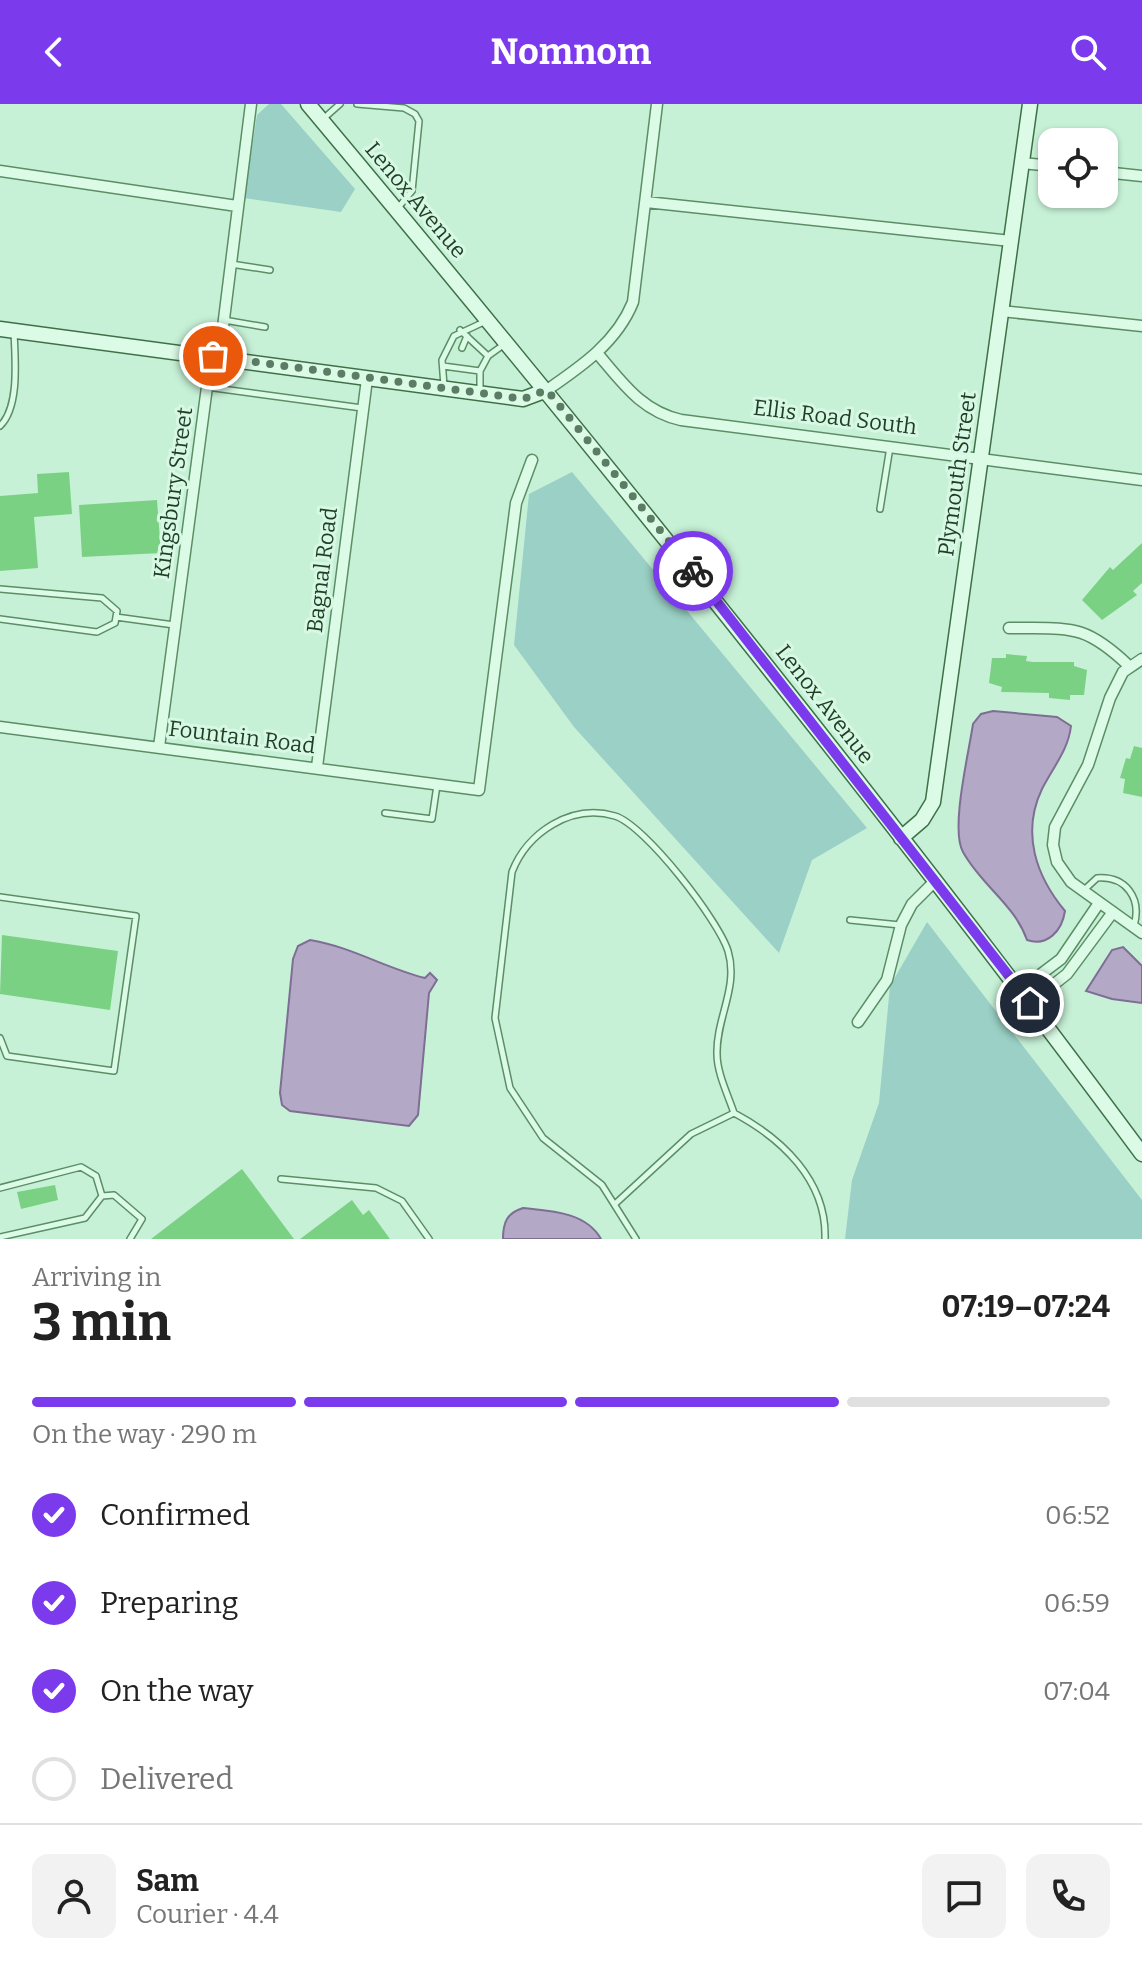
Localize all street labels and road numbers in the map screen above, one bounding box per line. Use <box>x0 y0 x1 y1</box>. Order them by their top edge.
street label: Lenox Avenue <box>359 136 473 264</box>
street label: Plymouth Street <box>932 390 982 558</box>
street label: Ellis Road South <box>752 394 919 440</box>
street label: Kingsbury Street <box>148 406 198 580</box>
street label: Bagnal Road <box>301 506 343 634</box>
street label: Lenox Avenue <box>770 639 880 769</box>
street label: Fountain Road <box>167 715 317 759</box>

